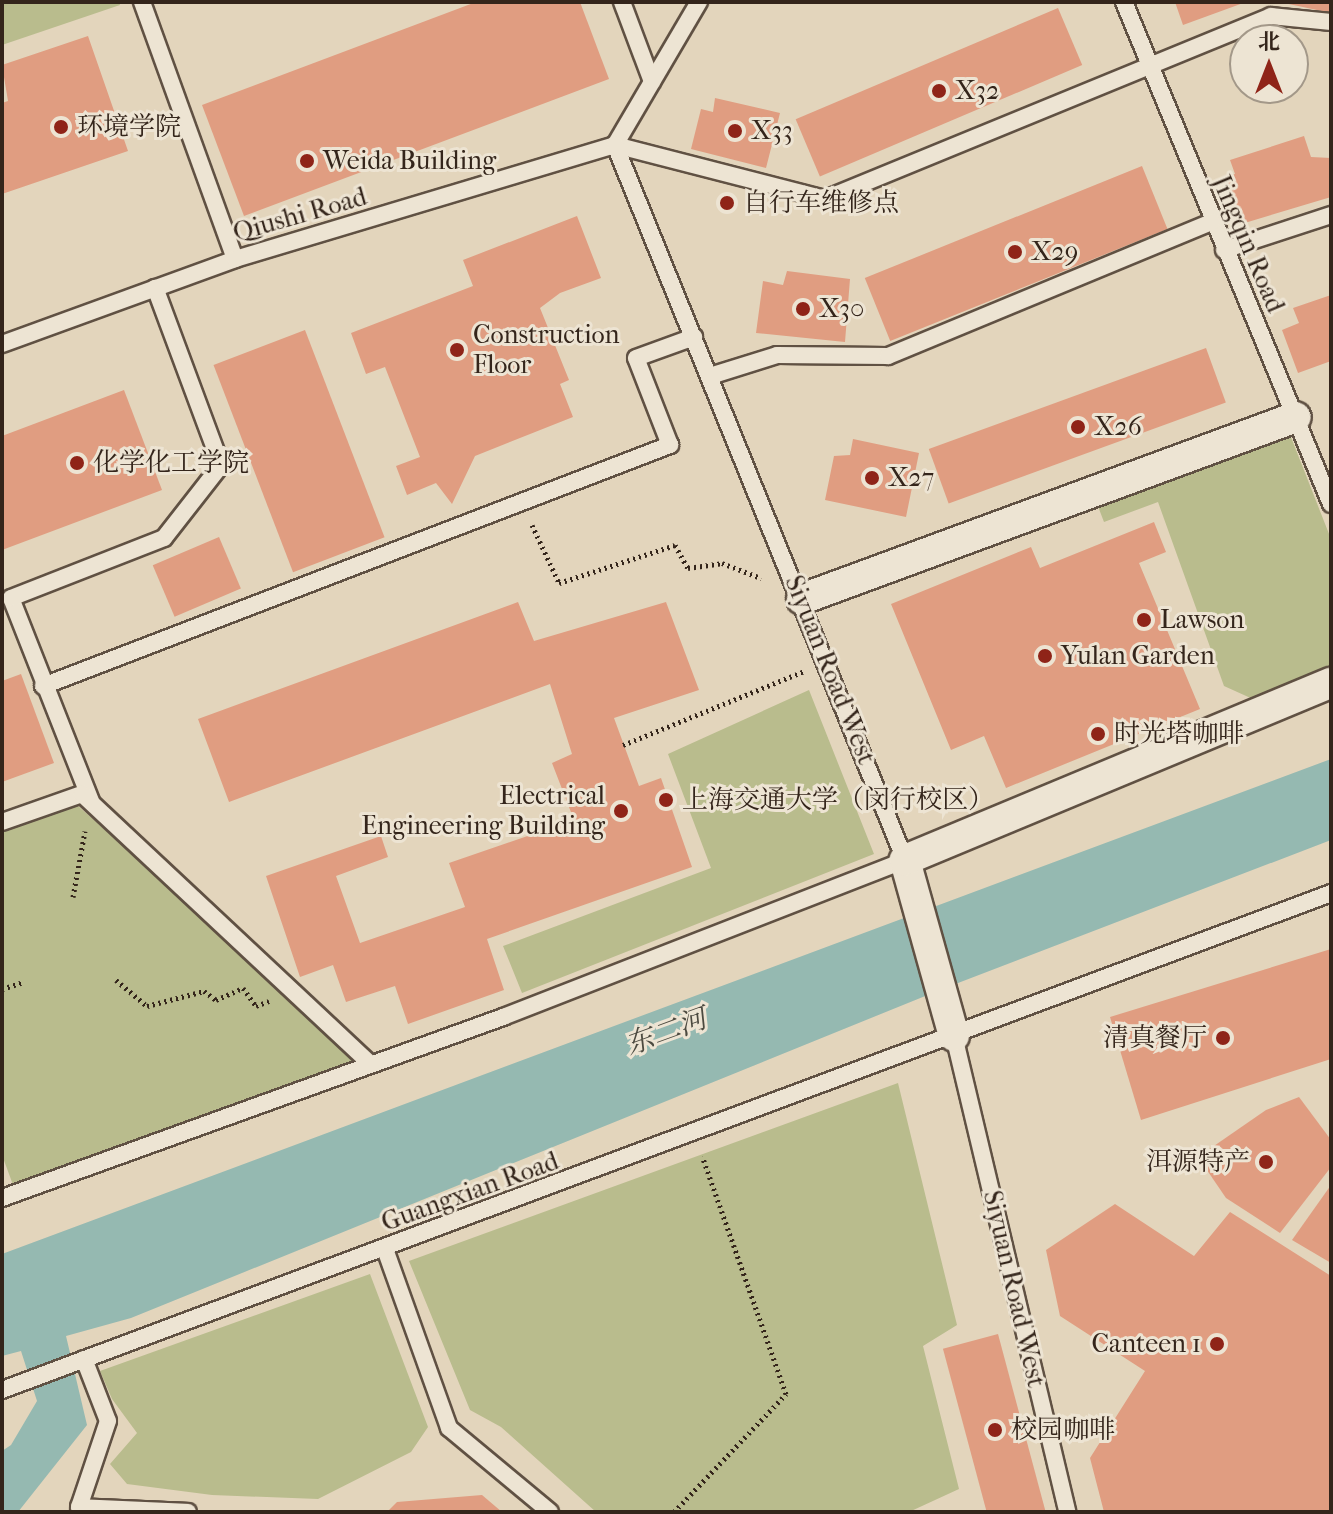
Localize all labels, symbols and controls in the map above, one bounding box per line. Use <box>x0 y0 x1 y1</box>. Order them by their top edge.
north arrow <box>1229 24 1309 104</box>
text: 北 <box>1258 29 1280 55</box>
place label: X32 <box>955 75 999 107</box>
marker: X32 <box>930 82 948 100</box>
place label: 环境学院 <box>77 111 181 143</box>
place label: X33 <box>751 115 793 147</box>
marker: 环境学院 <box>52 118 70 136</box>
marker: X33 <box>726 122 744 140</box>
place label: Weida Building <box>323 145 496 177</box>
marker: Weida Building <box>298 152 316 170</box>
street label: Jingqin Road <box>1205 171 1291 317</box>
street label: Qiushi Road <box>230 181 370 249</box>
place label: 自行车维修点 <box>743 187 899 219</box>
marker: 自行车维修点 <box>718 194 736 212</box>
place label: X29 <box>1031 236 1078 268</box>
marker: X29 <box>1006 243 1024 261</box>
place label: X30 <box>819 293 864 325</box>
marker: X30 <box>794 300 812 318</box>
place label: Construction Floor <box>473 319 620 380</box>
marker: Construction Floor <box>448 341 466 359</box>
place label: X26 <box>1094 411 1142 443</box>
marker: X26 <box>1069 418 1087 436</box>
place label: 化学化工学院 <box>93 447 249 479</box>
marker: 化学化工学院 <box>68 454 86 472</box>
place label: X27 <box>888 462 934 494</box>
marker: X27 <box>863 469 881 487</box>
street label: Siyuan Road West <box>778 571 882 769</box>
place label: Lawson <box>1160 604 1244 636</box>
marker: Lawson <box>1135 611 1153 629</box>
place label: Yulan Garden <box>1061 640 1215 672</box>
marker: Yulan Garden <box>1036 647 1054 665</box>
place label: 时光塔咖啡 <box>1114 718 1244 750</box>
marker: 时光塔咖啡 <box>1089 725 1107 743</box>
place label: Electrical Engineering Building <box>361 780 605 842</box>
place label: 上海交通大学（闵行校区） <box>682 784 994 816</box>
marker: 上海交通大学（闵行校区） <box>657 791 675 809</box>
marker: Electrical Engineering Building <box>612 802 630 820</box>
water label: 东二河 <box>621 1002 711 1062</box>
place label: 清真餐厅 <box>1103 1022 1207 1054</box>
marker: 清真餐厅 <box>1214 1029 1232 1047</box>
street label: Guangxian Road <box>377 1146 563 1238</box>
place label: 洱源特产 <box>1146 1146 1250 1178</box>
marker: 洱源特产 <box>1257 1153 1275 1171</box>
street label: Siyuan Road West <box>976 1188 1052 1390</box>
place label: Canteen 1 <box>1092 1328 1201 1360</box>
marker: Canteen 1 <box>1208 1335 1226 1353</box>
place label: 校园咖啡 <box>1011 1414 1115 1446</box>
marker: 校园咖啡 <box>986 1421 1004 1439</box>

